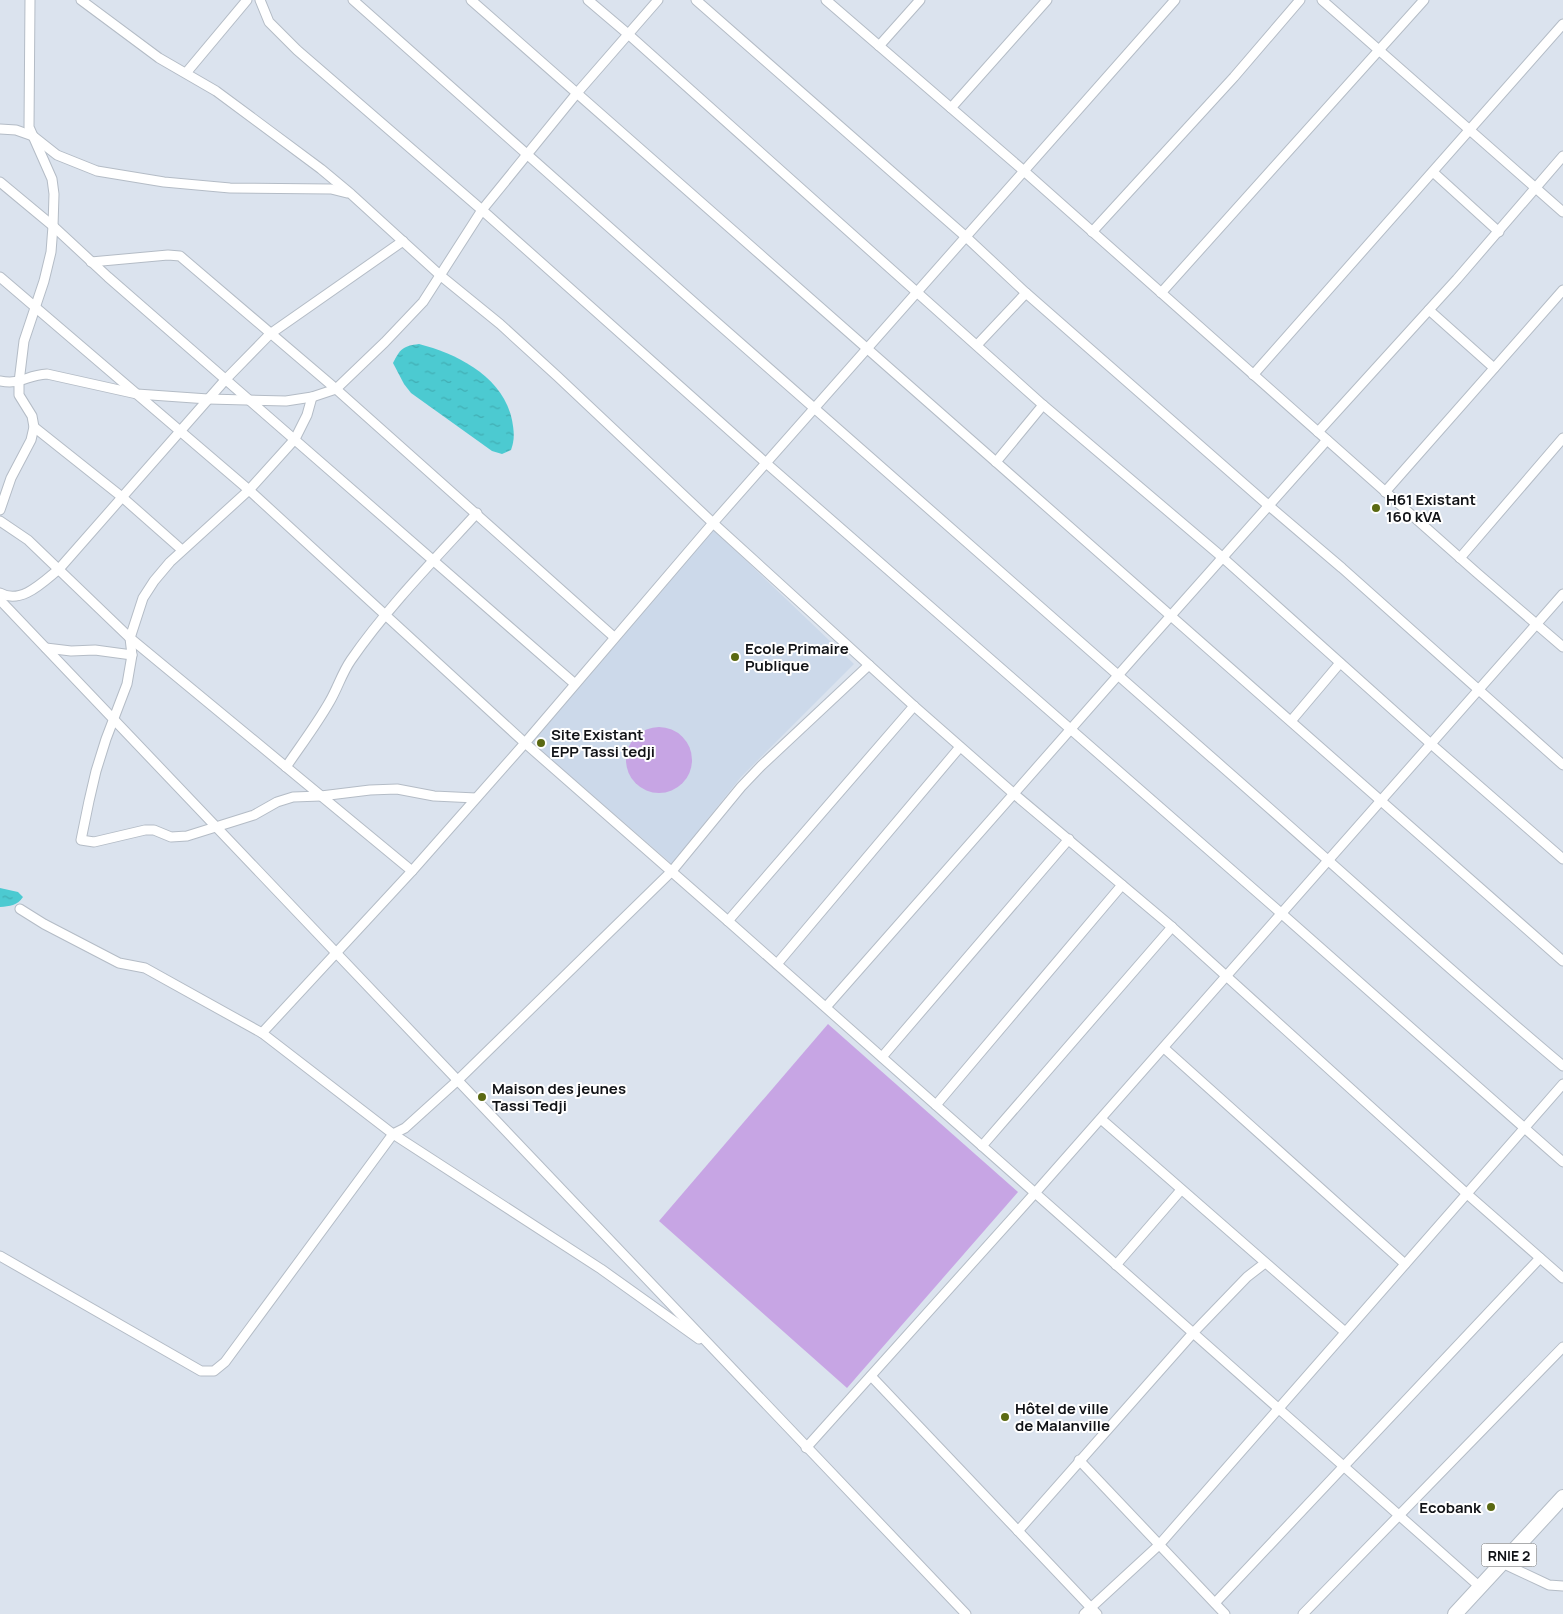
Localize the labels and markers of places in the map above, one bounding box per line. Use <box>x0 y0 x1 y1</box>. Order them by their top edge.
place label: H61 Existant 160 kVA <box>1386 489 1476 527</box>
marker: H61 Existant 160 kVA <box>1370 502 1382 514</box>
place label: Ecole Primaire Publique <box>745 638 849 676</box>
marker: Ecole Primaire Publique <box>729 651 741 663</box>
place label: Site Existant EPP Tassi tedji <box>551 724 655 762</box>
marker: Site Existant EPP Tassi tedji <box>535 737 547 749</box>
place label: Maison des jeunes Tassi Tedji <box>492 1078 626 1116</box>
marker: Maison des jeunes Tassi Tedji <box>476 1091 488 1103</box>
place label: Hôtel de ville de Malanville <box>1015 1398 1110 1436</box>
marker: Hôtel de ville de Malanville <box>999 1411 1011 1423</box>
place label: Ecobank <box>1419 1497 1482 1518</box>
marker: Ecobank <box>1485 1501 1497 1513</box>

